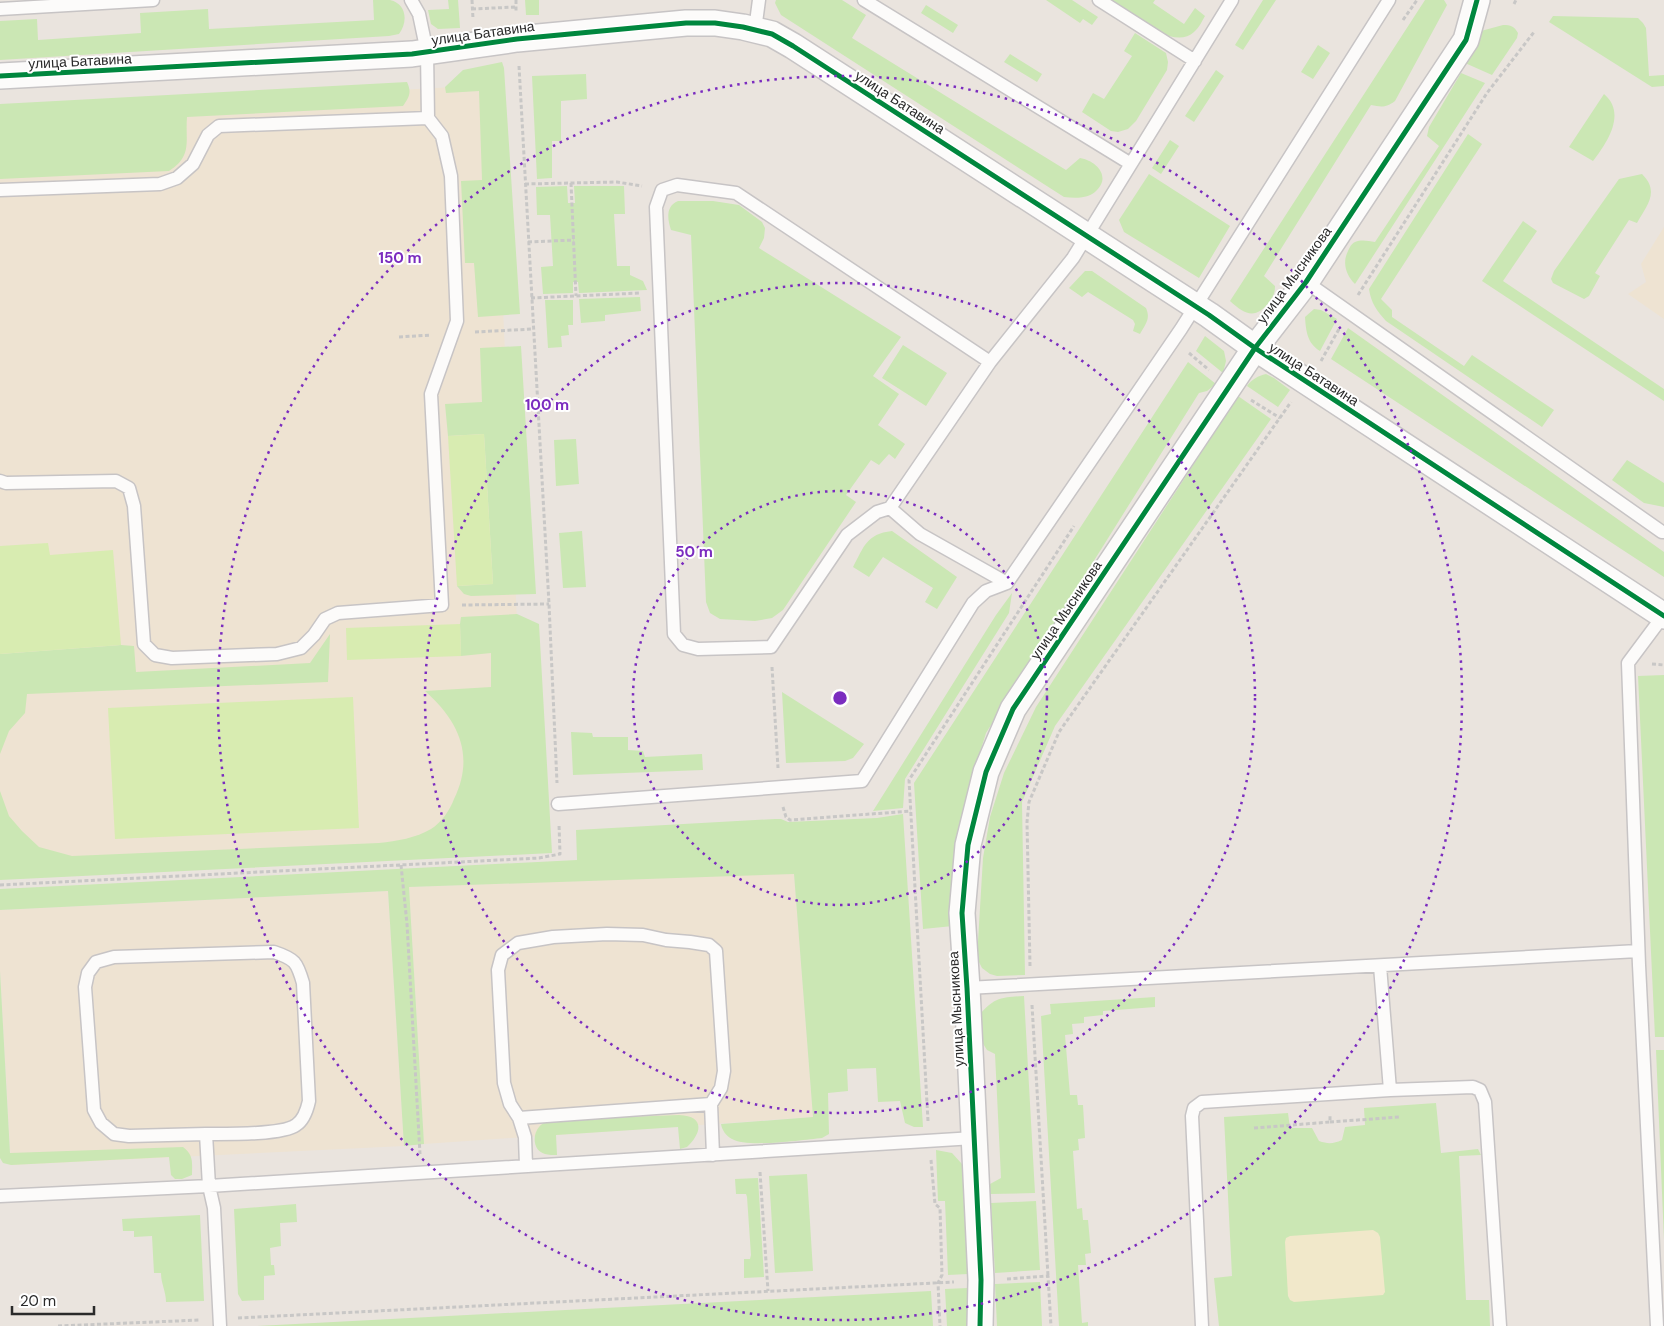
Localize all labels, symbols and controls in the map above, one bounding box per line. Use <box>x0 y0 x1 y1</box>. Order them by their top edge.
street label: улица Батавина <box>430 17 536 49</box>
street label: улица Батавина <box>28 49 132 73</box>
street label: улица Батавина <box>852 66 949 138</box>
street label: улица Мысникова <box>1253 223 1335 327</box>
text: 150 m <box>379 248 422 268</box>
street label: улица Батавина <box>1266 338 1363 410</box>
text: 100 m <box>525 395 569 415</box>
text: 50 m <box>675 542 713 562</box>
street label: улица Мысникова <box>1026 557 1106 663</box>
centre of rings <box>831 689 849 707</box>
street label: улица Мысникова <box>944 951 968 1067</box>
scale bar <box>12 1284 95 1316</box>
text: 20 m <box>20 1291 56 1311</box>

